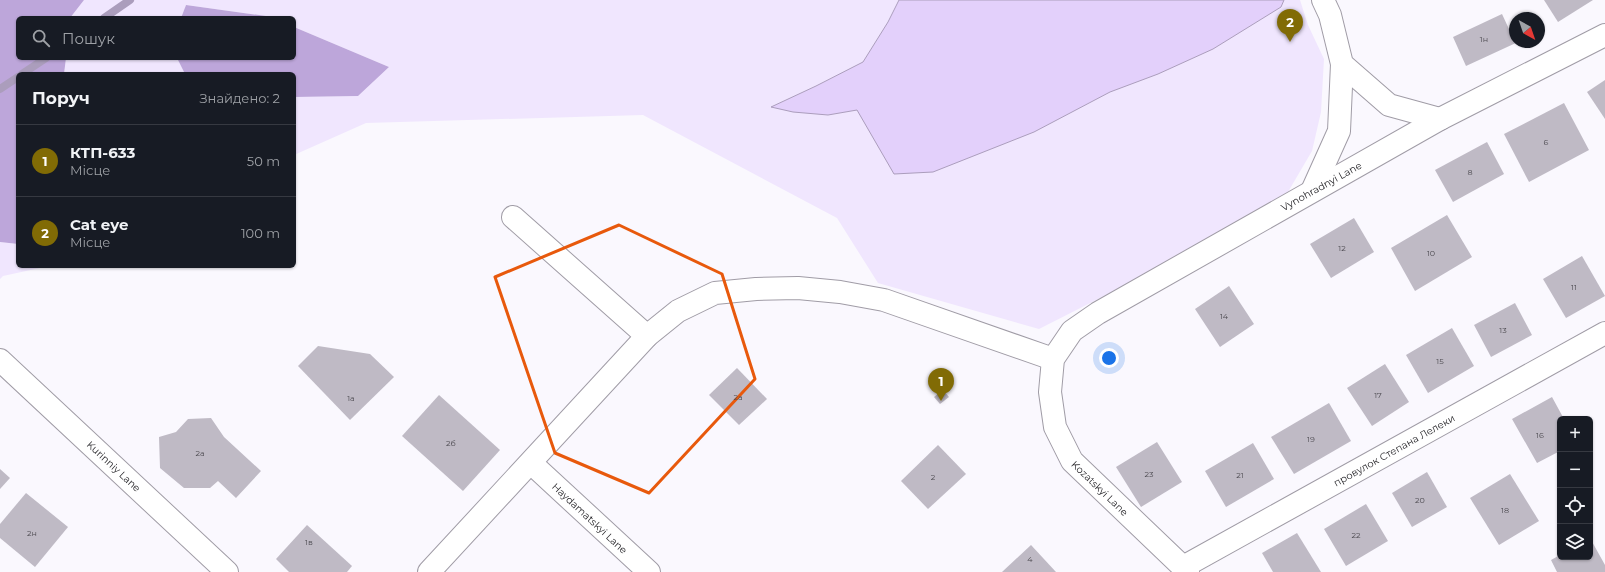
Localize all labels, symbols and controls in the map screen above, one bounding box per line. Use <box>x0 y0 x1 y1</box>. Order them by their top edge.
pin: 2 <box>1277 9 1303 42</box>
north arrow <box>1509 12 1545 48</box>
search box <box>16 16 296 60</box>
icon: search <box>30 27 52 49</box>
text: Пошук <box>62 29 115 48</box>
house number: 1н <box>1480 34 1488 44</box>
text: Поруч <box>32 88 90 108</box>
text: Знайдено: 2 <box>200 90 280 106</box>
house number: 6 <box>1544 137 1549 147</box>
text: КТП-633 <box>70 143 135 162</box>
text: 1 <box>42 153 48 169</box>
text: 50 m <box>247 153 280 169</box>
street label: Vynohradnyi Lane <box>1279 159 1364 214</box>
text: Місце <box>70 162 110 178</box>
house number: 8 <box>1467 167 1473 177</box>
text: Cat eye <box>70 215 129 234</box>
text: 2 <box>41 225 49 241</box>
text: 100 m <box>241 225 280 241</box>
text: Місце <box>70 234 110 250</box>
house number: 12 <box>1338 243 1346 253</box>
house number: 10 <box>1427 248 1435 258</box>
house number: 11 <box>1571 282 1577 292</box>
house number: 14 <box>1220 311 1229 321</box>
house number: 13 <box>1499 325 1507 335</box>
your location <box>1099 348 1119 368</box>
house number: 15 <box>1436 356 1444 366</box>
pin: 1 <box>928 368 954 401</box>
house number: 17 <box>1374 390 1382 400</box>
house number: 2а <box>733 392 743 402</box>
house number: 1а <box>347 393 355 403</box>
street label: провулок Степана Лелеки <box>1331 412 1457 489</box>
map controls <box>1557 416 1593 560</box>
button: + <box>1557 416 1593 452</box>
house number: 16 <box>1536 430 1544 440</box>
house number: 19 <box>1307 434 1315 444</box>
street label: Kurinniy Lane <box>84 438 143 495</box>
house number: 2б <box>446 438 456 448</box>
house number: 2а <box>195 448 205 458</box>
button: − <box>1557 452 1593 488</box>
street label: Kozatskyi Lane <box>1068 458 1131 519</box>
house number: 23 <box>1144 469 1154 479</box>
house number: 21 <box>1236 470 1244 480</box>
house number: 2 <box>931 472 936 482</box>
street label: Haydamatskyi Lane <box>549 480 630 557</box>
button: locate <box>1557 488 1593 524</box>
house number: 20 <box>1415 495 1425 505</box>
house number: 18 <box>1501 505 1509 515</box>
button: layers <box>1557 524 1593 560</box>
house number: 2н <box>27 528 37 538</box>
house number: 22 <box>1351 530 1361 540</box>
house number: 1в <box>305 537 313 547</box>
house number: 4 <box>1027 554 1033 564</box>

